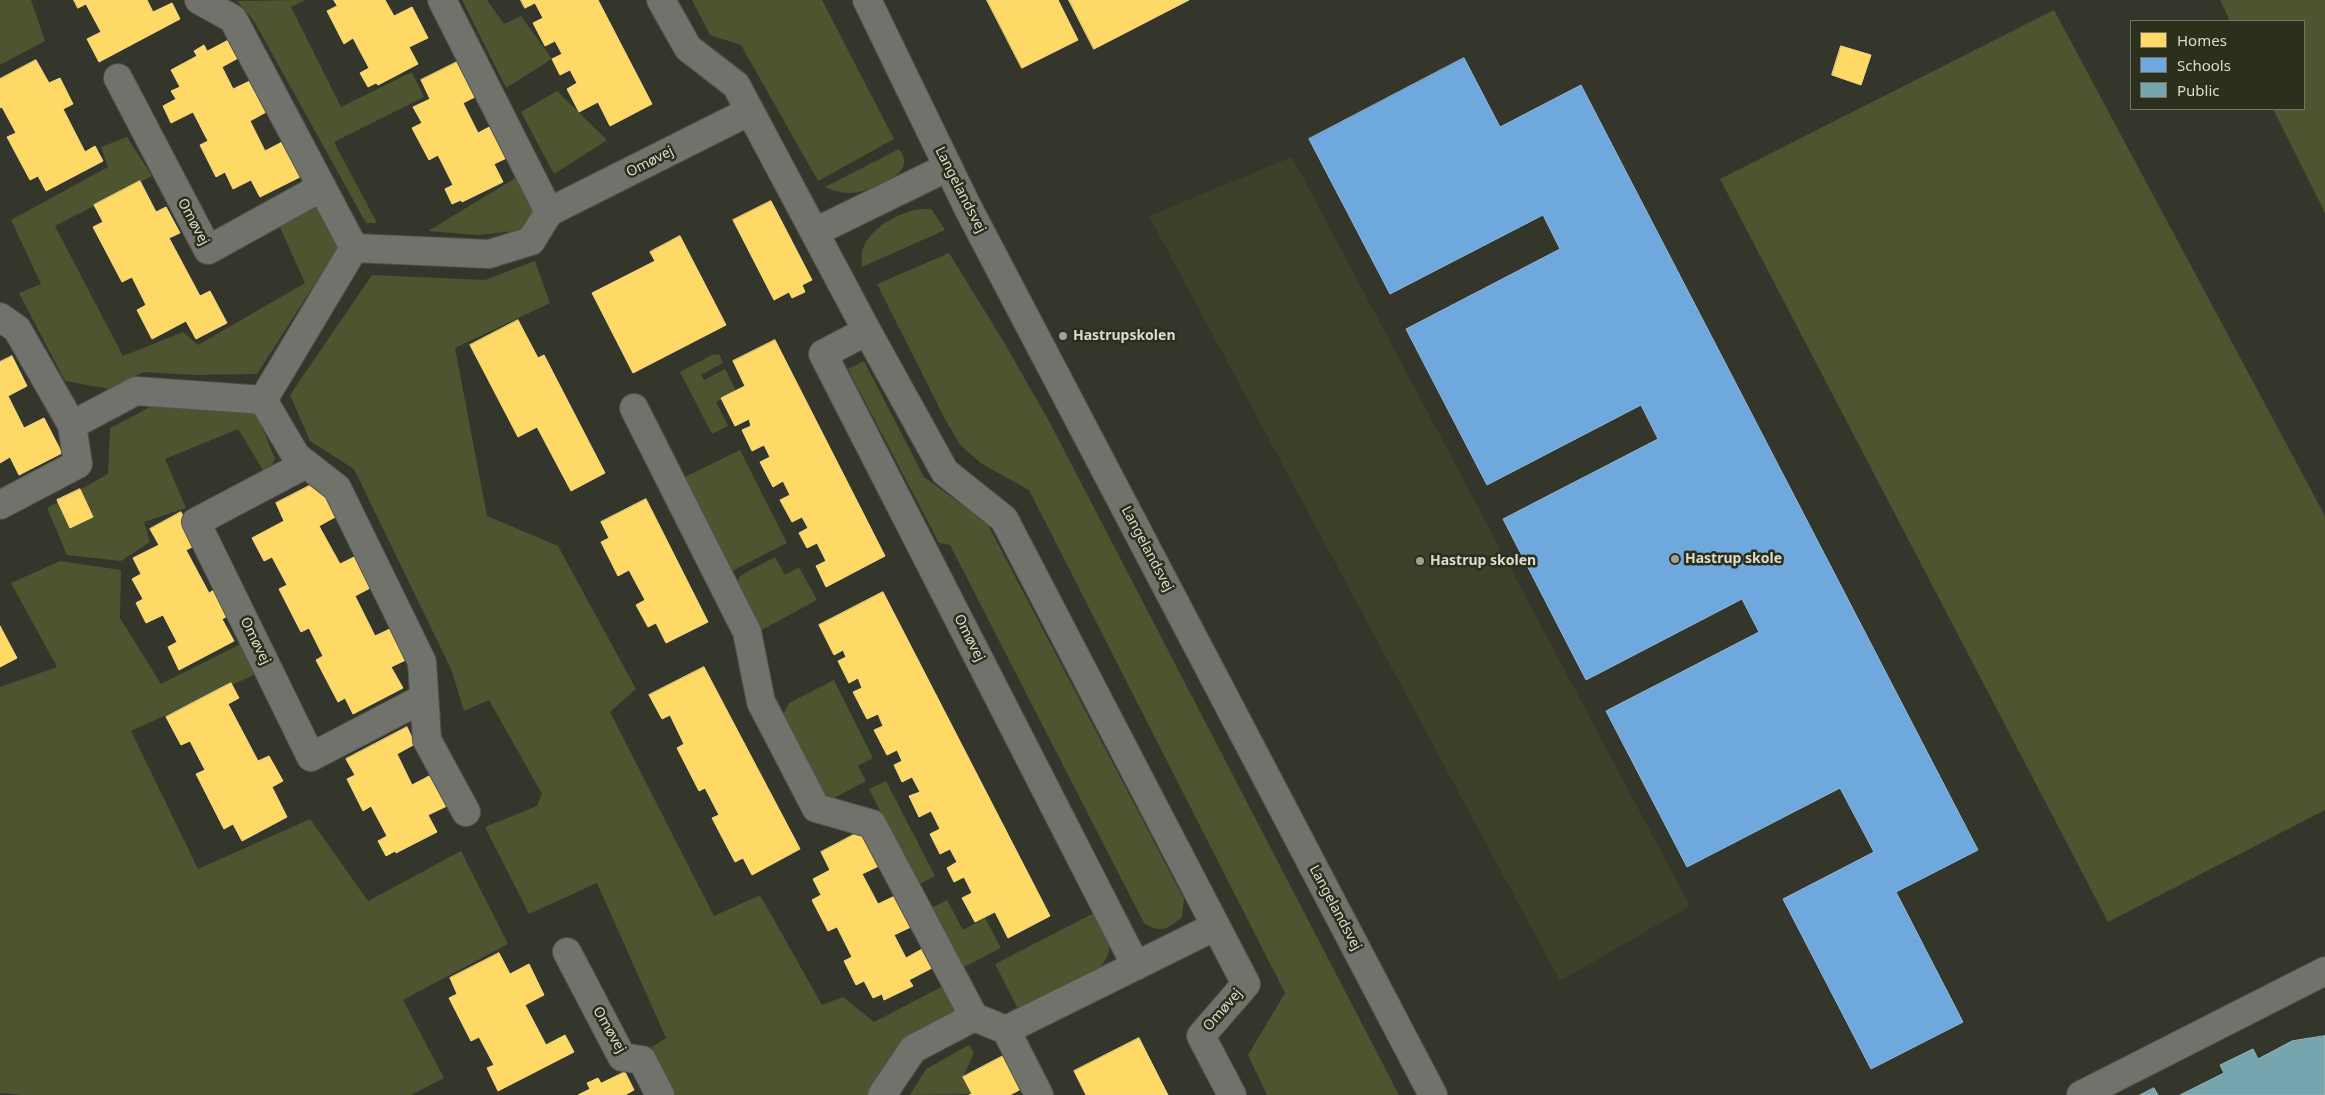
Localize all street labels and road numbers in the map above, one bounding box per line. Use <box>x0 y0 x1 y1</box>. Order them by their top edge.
street label: Omøvej <box>624 143 676 181</box>
street label: Langelandsvej <box>931 144 989 236</box>
street label: Omøvej <box>174 196 212 248</box>
street label: Langelandsvej <box>1117 503 1177 595</box>
street label: Omøvej <box>950 612 988 664</box>
street label: Omøvej <box>236 614 274 668</box>
street label: Langelandsvej <box>1305 862 1365 954</box>
street label: Omøvej <box>1200 985 1246 1035</box>
street label: Omøvej <box>589 1004 629 1056</box>

